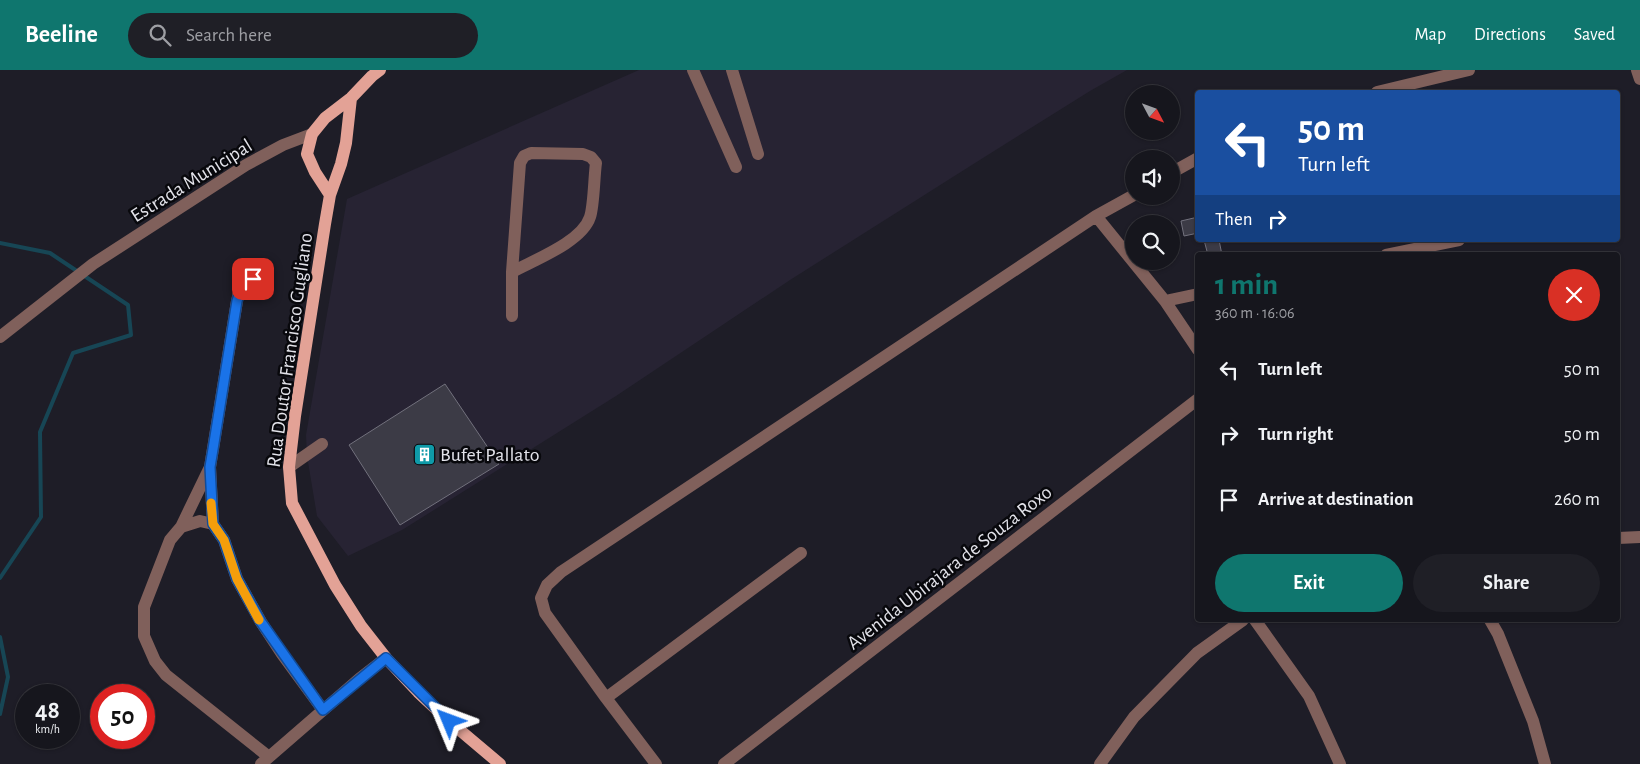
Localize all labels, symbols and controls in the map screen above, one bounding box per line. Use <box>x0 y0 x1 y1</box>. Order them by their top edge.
search box <box>128 13 478 58</box>
icon: search <box>146 21 174 49</box>
text: Beeline <box>25 23 98 47</box>
text: Search here <box>186 26 272 45</box>
text: Map <box>1415 26 1446 44</box>
text: Directions <box>1474 26 1546 44</box>
text: Saved <box>1574 26 1615 44</box>
north arrow <box>1125 85 1180 140</box>
map controls <box>1125 85 1180 270</box>
icon: left <box>1215 110 1280 175</box>
text: 50 m <box>1298 112 1365 147</box>
street label: Estrada Municipal <box>127 135 256 226</box>
button: sound <box>1125 150 1180 205</box>
text: Turn left <box>1298 153 1370 175</box>
icon: right <box>1263 205 1291 233</box>
text: Then <box>1215 210 1253 229</box>
button: search <box>1125 215 1180 270</box>
street label: Rua Doutor Francisco Gugliano <box>264 232 316 469</box>
pin <box>232 258 274 300</box>
icon: arrive <box>239 265 267 293</box>
button: close <box>1548 269 1600 321</box>
text: 1 min <box>1215 270 1278 300</box>
text: 360 m · 16:06 <box>1215 305 1295 321</box>
icon: left <box>1215 356 1243 384</box>
text: Turn left <box>1258 360 1322 379</box>
text: 50 m <box>1564 360 1600 379</box>
icon: right <box>1215 421 1243 449</box>
text: Turn right <box>1258 425 1333 444</box>
text: 50 m <box>1564 425 1600 444</box>
building icon: Bufet Pallato <box>412 442 436 466</box>
place label: Bufet Pallato <box>440 445 540 465</box>
street label: Avenida Ubirajara de Souza Roxo <box>843 482 1056 654</box>
icon: arrive <box>1215 486 1243 514</box>
text: Arrive at destination <box>1258 490 1414 509</box>
text: 260 m <box>1554 490 1600 509</box>
button: Exit <box>1215 554 1403 612</box>
button: Share <box>1413 554 1600 612</box>
speed limit sign: 50 <box>90 684 155 749</box>
position arrow <box>422 694 474 746</box>
text: 48 <box>35 698 60 723</box>
text: km/h <box>35 723 60 735</box>

